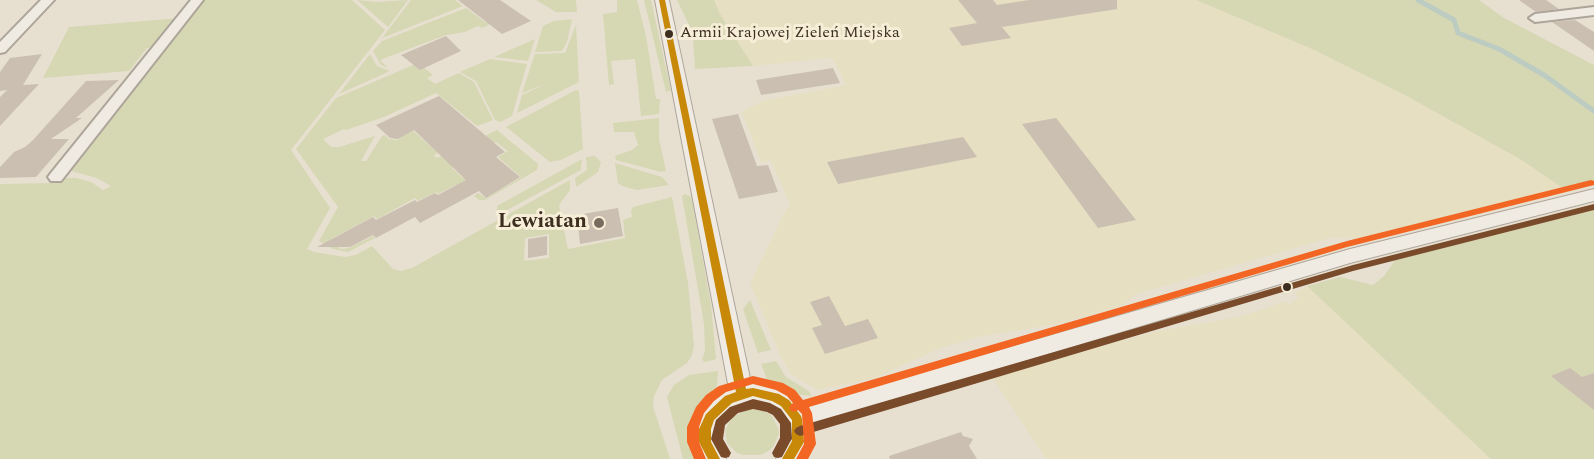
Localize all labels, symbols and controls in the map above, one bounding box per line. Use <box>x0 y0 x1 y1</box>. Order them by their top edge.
place label: Armii Krajowej Zieleń Miejska <box>680 24 900 44</box>
marker: Armii Krajowej Zieleń Miejska <box>663 28 675 40</box>
place label: Lewiatan <box>498 210 587 236</box>
marker: Lewiatan <box>592 216 606 230</box>
unlabelled marker <box>1281 281 1293 293</box>

